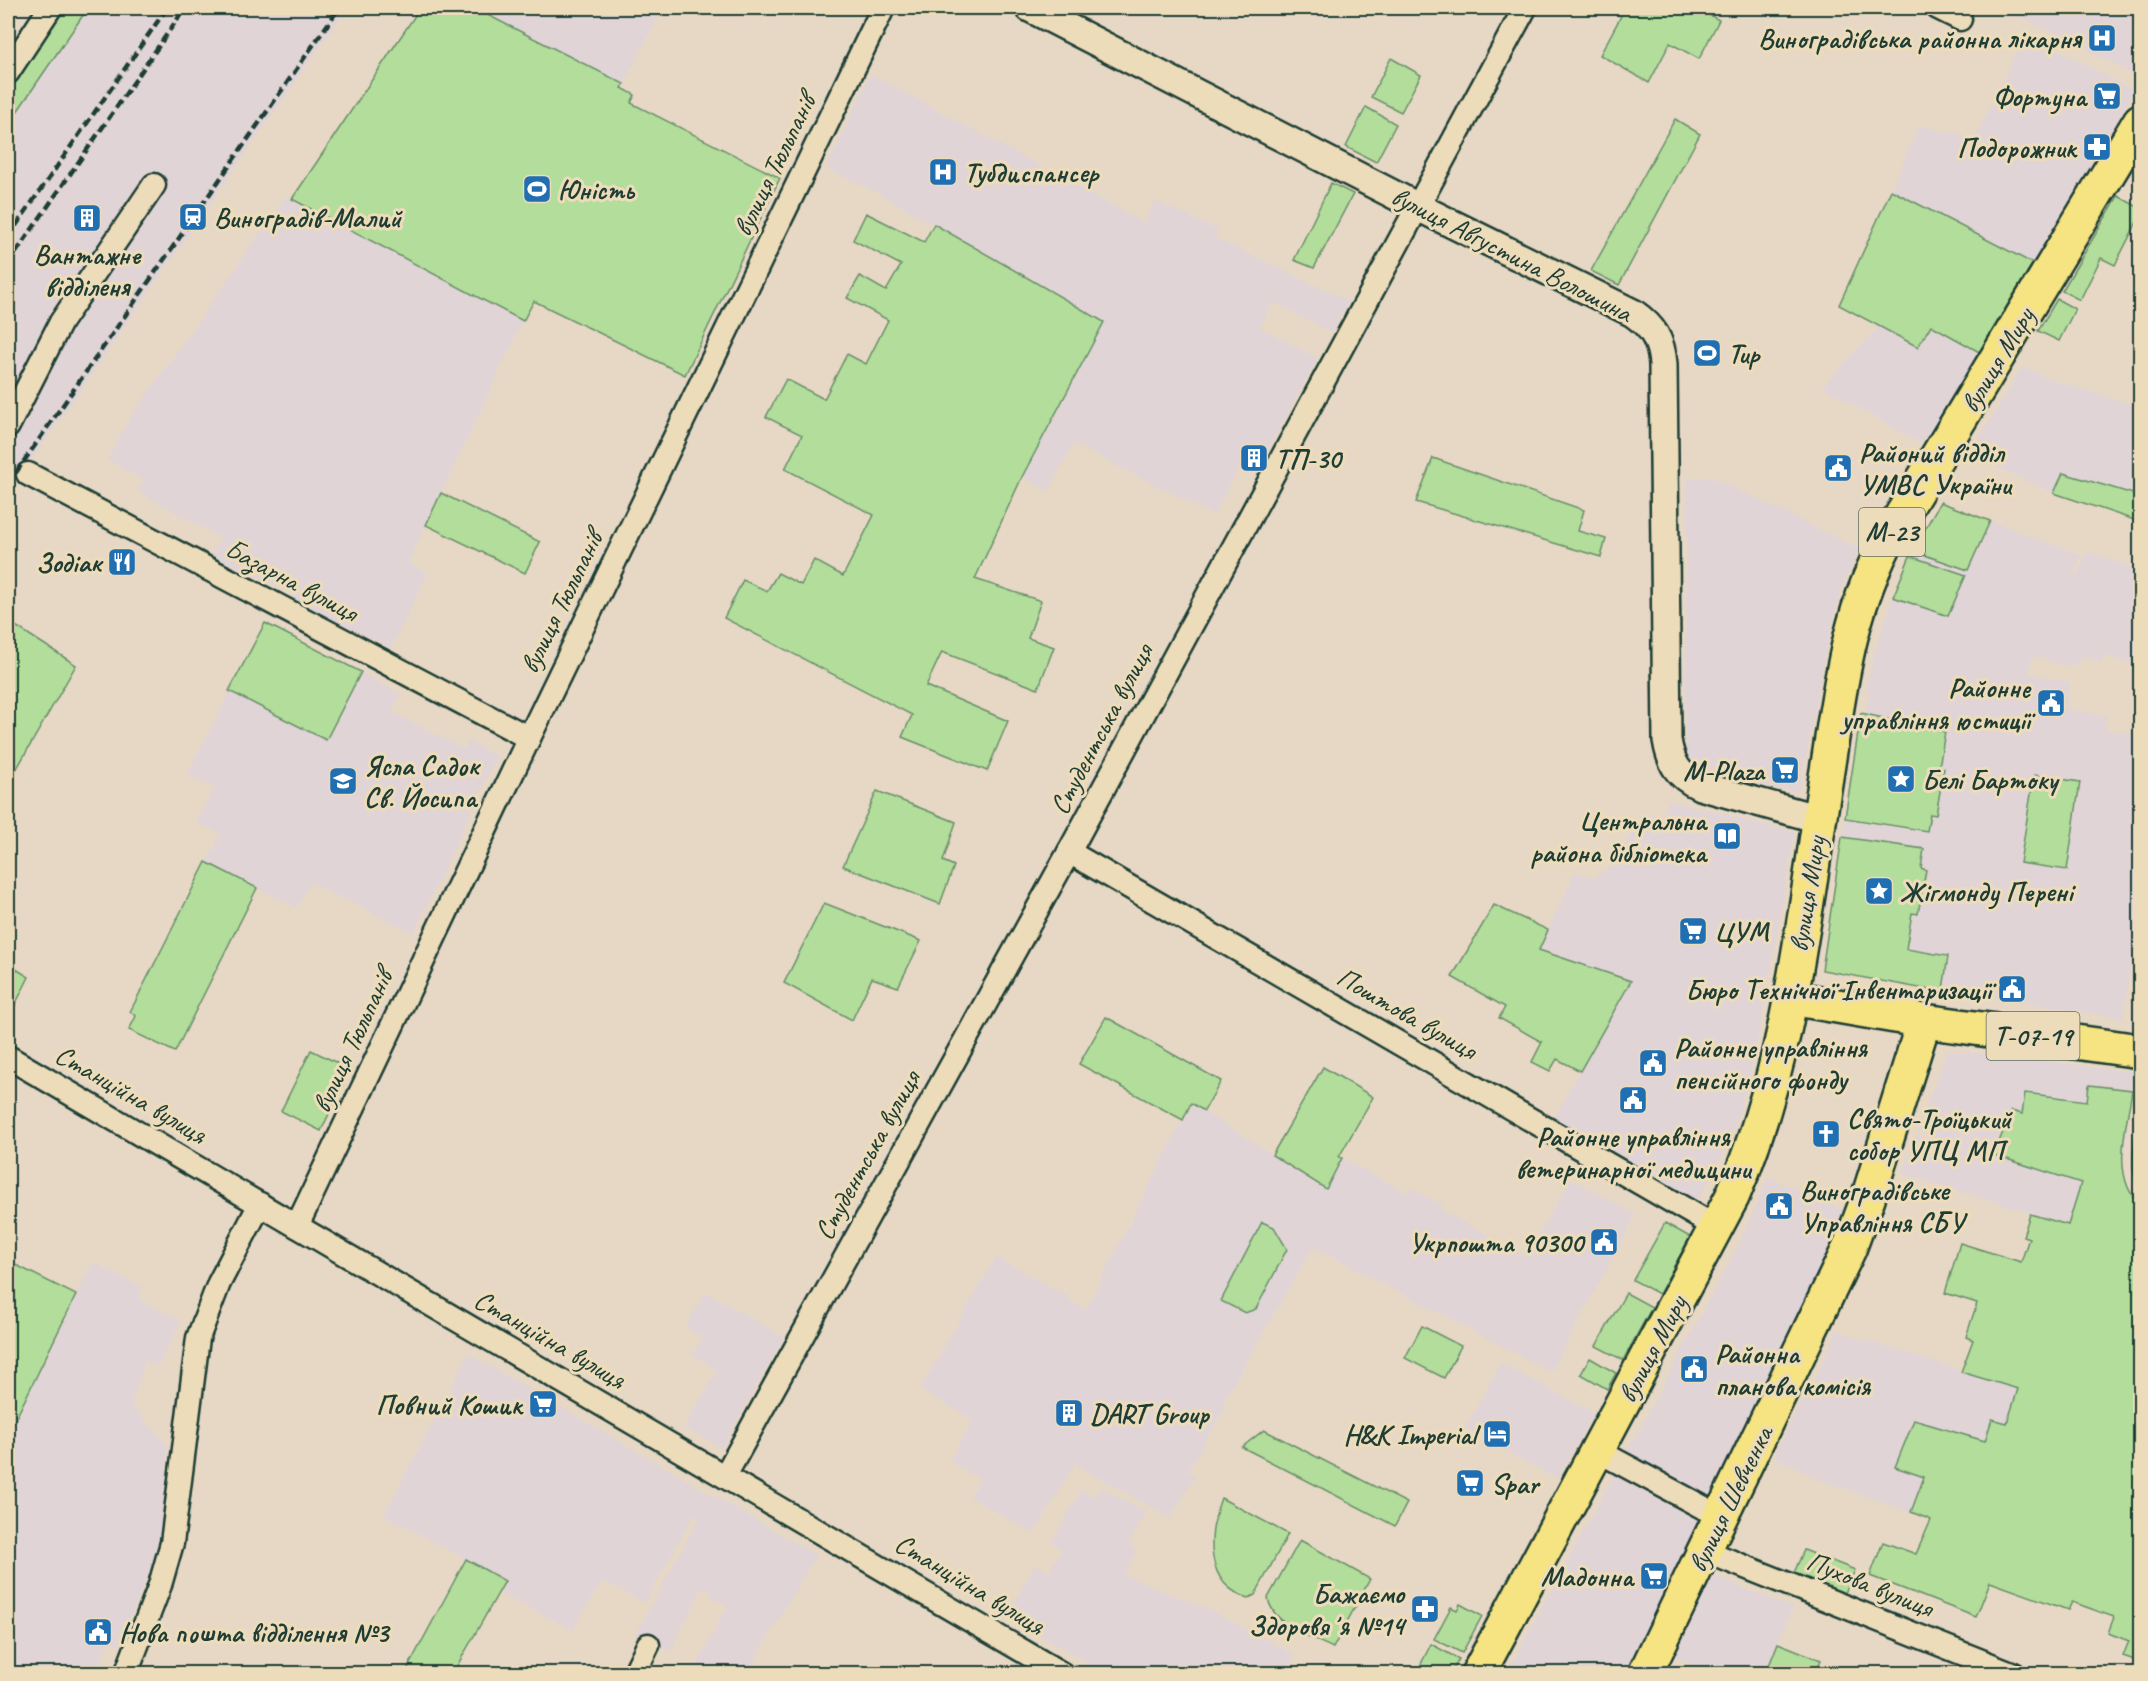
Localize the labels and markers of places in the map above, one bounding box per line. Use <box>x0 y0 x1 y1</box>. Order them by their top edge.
place label: Виноградівська районна лікарня <box>1758 21 2083 56</box>
hospital icon: Виноградівська районна лікарня <box>2086 22 2118 54</box>
place label: Фортуна <box>1993 79 2089 115</box>
supermarket icon: Фортуна <box>2091 80 2123 112</box>
place label: Подорожник <box>1957 130 2078 165</box>
pharmacy icon: Подорожник <box>2081 131 2113 163</box>
place label: Тубдиспансер <box>964 155 1101 190</box>
hospital icon: Тубдиспансер <box>927 156 959 188</box>
place label: Юність <box>558 172 636 207</box>
sports icon: Юність <box>521 173 553 205</box>
place label: Виноградів-Малий <box>214 200 403 235</box>
station icon: Виноградів-Малий <box>177 201 209 233</box>
building icon: Вантажне відділеня <box>71 202 103 234</box>
place label: Вантажне відділеня <box>34 237 143 304</box>
place label: Тир <box>1728 336 1761 371</box>
sports icon: Тир <box>1691 337 1723 369</box>
place label: Районий відділ УМВС України <box>1859 435 2014 502</box>
place label: ТП-30 <box>1275 441 1344 476</box>
building icon: ТП-30 <box>1238 442 1270 474</box>
public building icon: Районий відділ УМВС України <box>1822 452 1854 484</box>
place label: Зодіак <box>36 545 104 580</box>
restaurant icon: Зодіак <box>106 546 138 578</box>
place label: Районне управління юстиції <box>1838 670 2036 737</box>
public building icon: Районне управління юстиції <box>2035 687 2067 719</box>
place label: Ясла Садок Св. Йосипа <box>364 748 482 815</box>
place label: M-Plaza <box>1683 753 1767 788</box>
supermarket icon: M-Plaza <box>1769 754 1801 786</box>
place label: Белі Бартоку <box>1922 762 2061 797</box>
place icon: Белі Бартоку <box>1885 763 1917 795</box>
school or university icon: Ясла Садок Св. Йосипа <box>327 765 359 797</box>
place label: Центральна района бібліотека <box>1531 803 1709 870</box>
library icon: Центральна района бібліотека <box>1711 820 1743 852</box>
place label: Жігмонду Перені <box>1900 874 2076 910</box>
place icon: Жігмонду Перені <box>1863 875 1895 907</box>
place label: ЦУМ <box>1714 914 1770 949</box>
supermarket icon: ЦУМ <box>1677 915 1709 947</box>
place label: Бюро Технічної Інвентаризації <box>1685 972 1997 1007</box>
public building icon: Бюро Технічної Інвентаризації <box>1996 973 2028 1005</box>
place label: Районне управління пенсійного фонду <box>1674 1030 1869 1097</box>
public building icon: Районне управління пенсійного фонду <box>1637 1047 1669 1079</box>
public building icon: Районне управління ветеринарної медицини <box>1617 1084 1649 1116</box>
place label: Свято-Троїцький собор УПЦ МП <box>1847 1101 2013 1168</box>
church icon: Свято-Троїцький собор УПЦ МП <box>1810 1118 1842 1150</box>
place label: Районне управління ветеринарної медицини <box>1515 1119 1753 1186</box>
place label: Виноградівське Управління СБУ <box>1800 1173 1968 1240</box>
public building icon: Виноградівське Управління СБУ <box>1763 1190 1795 1222</box>
place label: Укрпошта 90300 <box>1408 1225 1586 1260</box>
public building icon: Укрпошта 90300 <box>1588 1226 1620 1258</box>
place label: Районна планова комісія <box>1715 1336 1872 1403</box>
public building icon: Районна планова комісія <box>1678 1353 1710 1385</box>
place label: Повний Кошик <box>376 1387 524 1422</box>
supermarket icon: Повний Кошик <box>527 1388 559 1420</box>
place label: DART Group <box>1090 1396 1211 1431</box>
building icon: DART Group <box>1053 1397 1085 1429</box>
place label: H&K Imperial <box>1344 1417 1482 1452</box>
hotel icon: H&K Imperial <box>1481 1418 1513 1450</box>
place label: Spar <box>1491 1466 1541 1501</box>
supermarket icon: Spar <box>1454 1467 1486 1499</box>
place label: Мадонна <box>1541 1559 1636 1594</box>
supermarket icon: Мадонна <box>1638 1560 1670 1592</box>
place label: Бажаємо Здоровяʼя №14 <box>1248 1576 1407 1643</box>
pharmacy icon: Бажаємо Здоровяʼя №14 <box>1409 1593 1441 1625</box>
place label: Нова пошта відділення №3 <box>119 1615 391 1650</box>
public building icon: Нова пошта відділення №3 <box>82 1616 114 1648</box>

